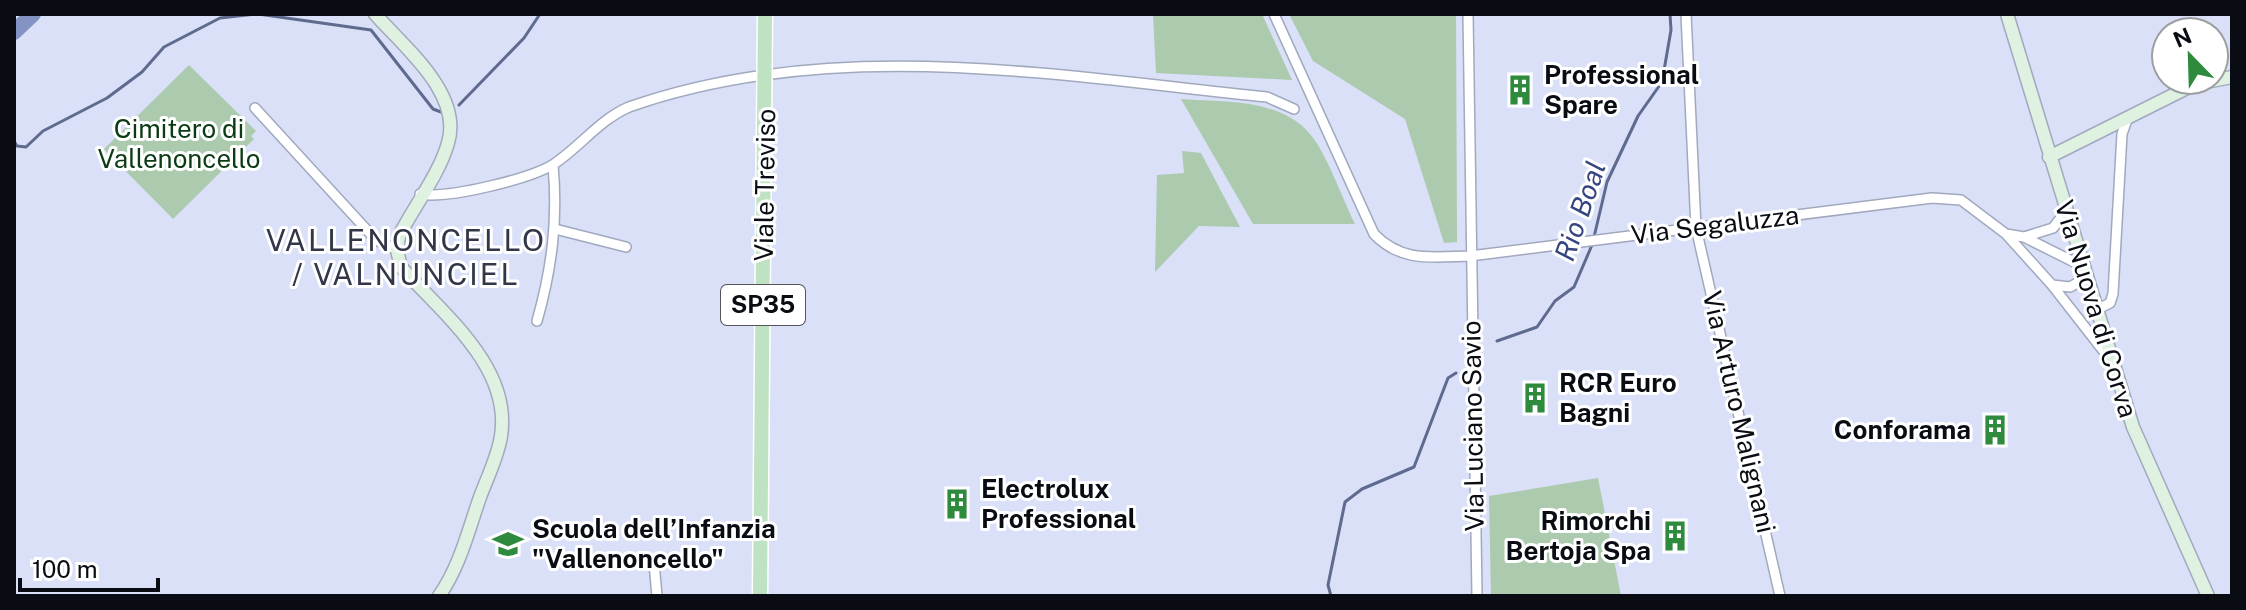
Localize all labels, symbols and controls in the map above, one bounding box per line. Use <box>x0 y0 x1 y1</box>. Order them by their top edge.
north arrow <box>2150 16 2230 96</box>
text: N <box>2169 22 2195 53</box>
place label: Professional Spare <box>1544 59 1699 120</box>
building icon: Professional Spare <box>1503 73 1537 107</box>
street label: Viale Treviso <box>748 108 781 262</box>
park label: Cimitero di Vallenoncello <box>97 113 261 174</box>
water label: Rio Boal <box>1547 157 1612 265</box>
street label: Via Nuova di Corva <box>2049 196 2144 421</box>
street label: Via Segaluzza <box>1629 199 1801 250</box>
district label: VALLENONCELLO / VALNUNCIEL <box>266 222 546 292</box>
road number: SP35 <box>721 285 805 325</box>
street label: Via Arturo Malignani <box>1697 288 1782 536</box>
street label: Via Luciano Savio <box>1455 320 1490 532</box>
place label: RCR Euro Bagni <box>1559 367 1677 428</box>
building icon: RCR Euro Bagni <box>1518 381 1552 415</box>
building icon: Conforama <box>1978 413 2012 447</box>
place label: Conforama <box>1834 414 1971 445</box>
place label: Electrolux Professional <box>981 473 1136 534</box>
building icon: Electrolux Professional <box>940 487 974 521</box>
place label: Rimorchi Bertoja Spa <box>1506 505 1651 566</box>
place label: Scuola dell’Infanzia "Vallenoncello" <box>532 513 776 574</box>
building icon: Rimorchi Bertoja Spa <box>1658 519 1692 553</box>
school or university icon: Scuola dell’Infanzia "Vallenoncello" <box>491 527 525 561</box>
scale bar <box>20 542 158 592</box>
text: 100 m <box>32 555 98 583</box>

